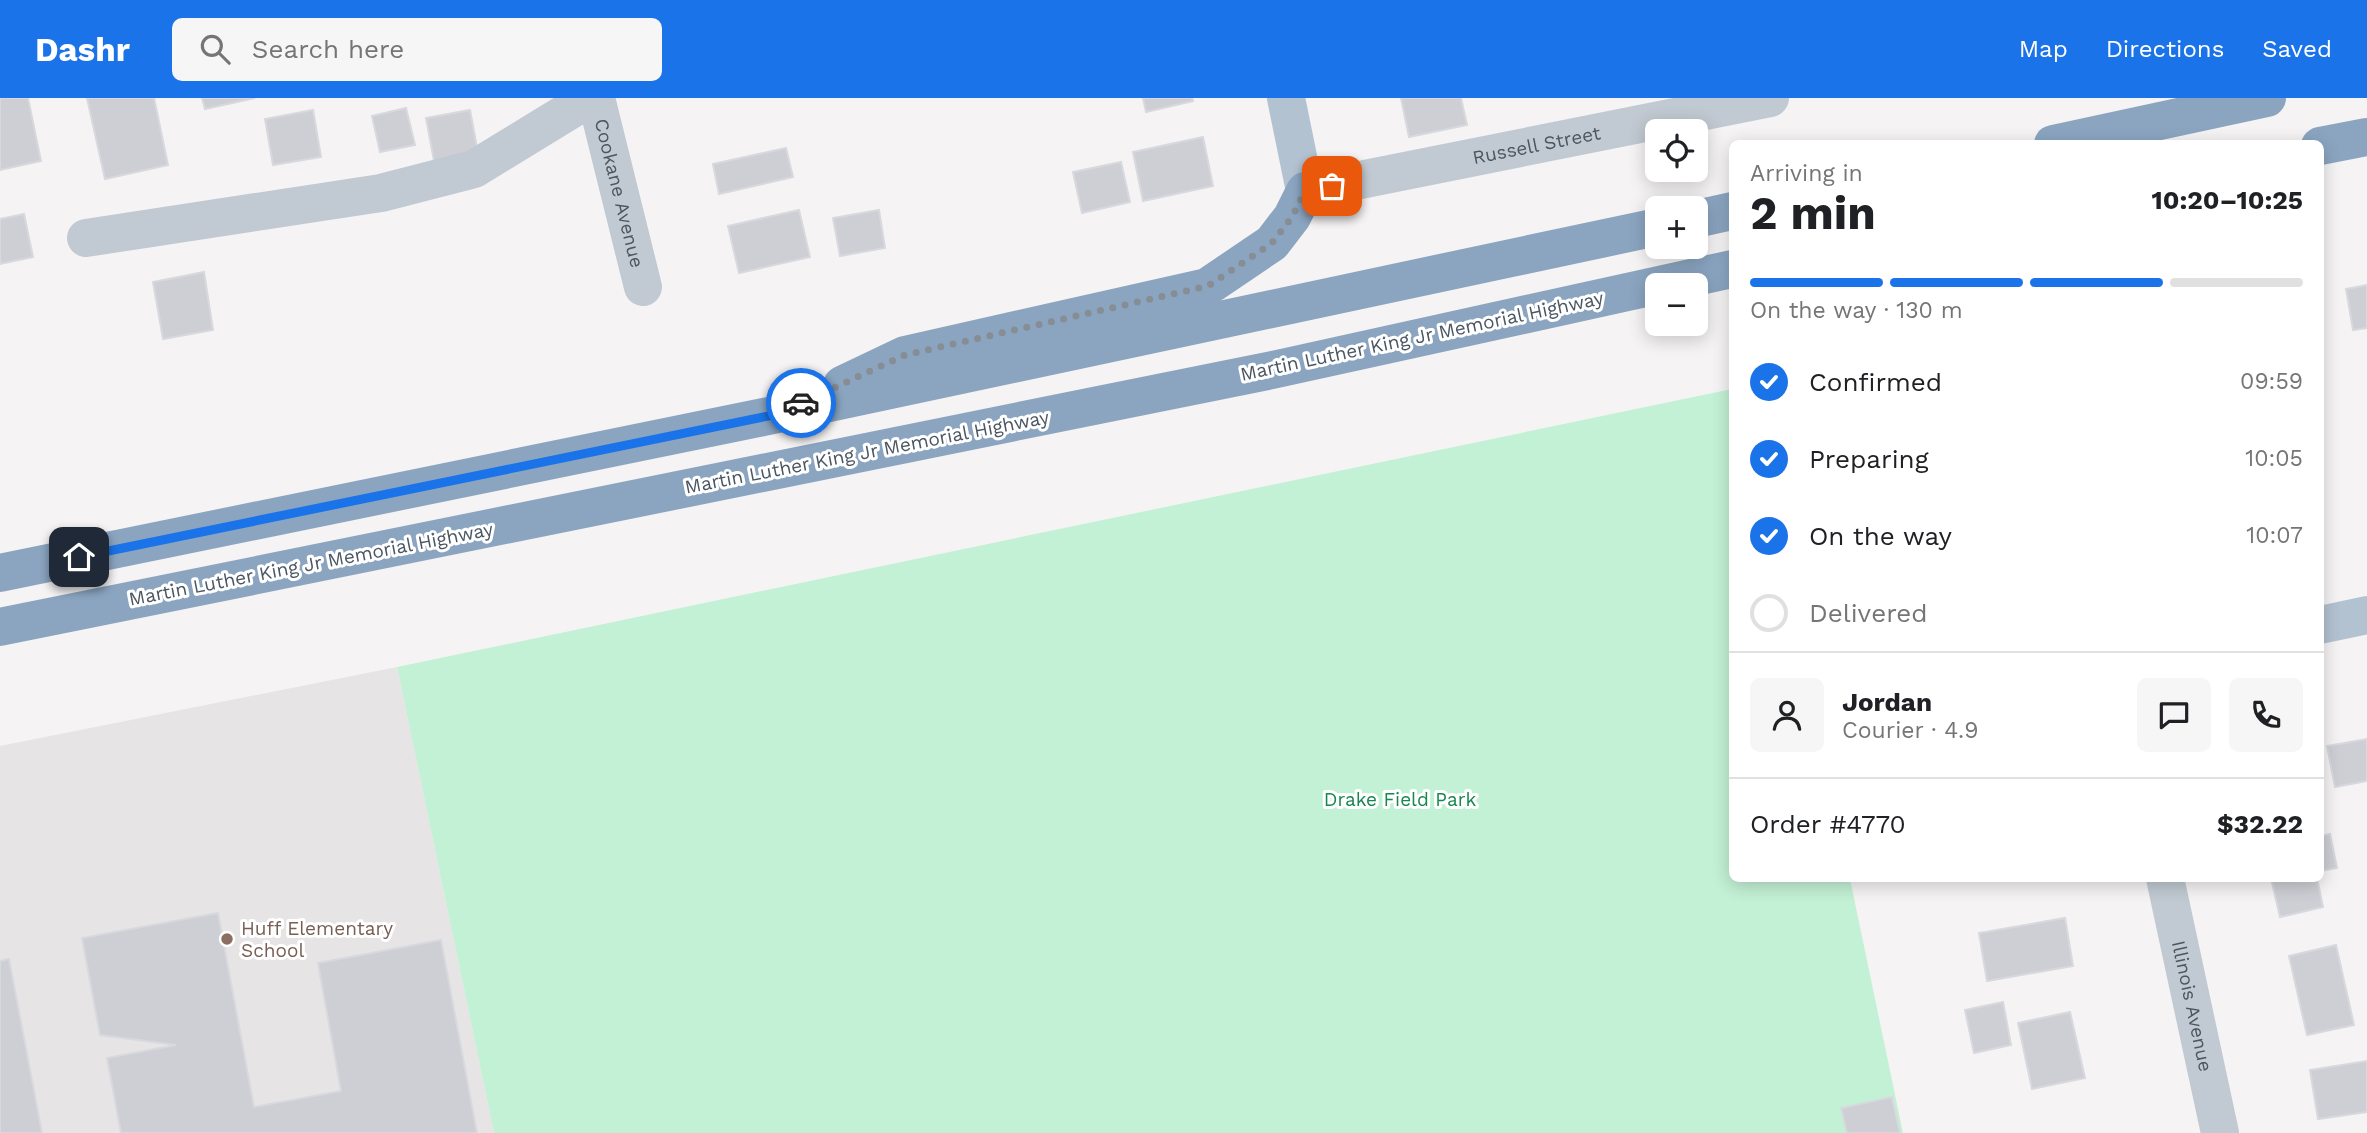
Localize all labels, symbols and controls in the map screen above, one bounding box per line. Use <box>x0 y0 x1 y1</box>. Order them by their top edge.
search box <box>172 18 662 81</box>
text: Dashr <box>35 30 130 69</box>
icon: search <box>196 30 234 68</box>
text: Search here <box>252 34 404 64</box>
text: Map <box>2019 35 2068 63</box>
text: Directions <box>2106 35 2224 63</box>
text: Saved <box>2262 35 2332 63</box>
street label: Cookane Avenue <box>590 116 649 270</box>
map controls <box>1645 119 1708 336</box>
button: locate <box>1645 119 1708 182</box>
street label: Russell Street <box>1470 121 1602 169</box>
pin <box>1302 156 1362 216</box>
text: Arriving in <box>1750 160 1863 187</box>
icon: bag <box>1313 167 1351 205</box>
text: 10:20–10:25 <box>2152 185 2303 215</box>
text: 2 min <box>1750 186 1876 240</box>
button: + <box>1645 196 1708 259</box>
button: − <box>1645 273 1708 336</box>
street label: Martin Luther King Jr Memorial Highway <box>1238 286 1606 386</box>
text: On the way · 130 m <box>1750 297 1963 324</box>
icon: check <box>1750 363 1788 401</box>
text: Confirmed <box>1809 367 1942 397</box>
courier <box>766 368 836 438</box>
text: 09:59 <box>2240 368 2303 395</box>
icon: car <box>782 384 820 422</box>
street label: Martin Luther King Jr Memorial Highway <box>683 405 1051 499</box>
icon: check <box>1750 440 1788 478</box>
text: Preparing <box>1809 444 1929 474</box>
text: 10:05 <box>2245 445 2303 472</box>
street label: Martin Luther King Jr Memorial Highway <box>127 517 495 611</box>
icon: check <box>1750 517 1788 555</box>
text: On the way <box>1809 521 1952 551</box>
text: 10:07 <box>2246 522 2303 549</box>
pin <box>49 527 109 587</box>
icon: home <box>60 538 98 576</box>
text: Delivered <box>1809 598 1928 628</box>
button: person <box>1750 678 1824 752</box>
button: chat <box>2137 678 2211 752</box>
button: phone <box>2229 678 2303 752</box>
text: Jordan <box>1842 687 1932 717</box>
text: Courier · 4.9 <box>1842 717 1978 744</box>
park label: Drake Field Park <box>1324 788 1476 811</box>
text: Order #4770 <box>1750 809 1906 839</box>
text: $32.22 <box>2217 809 2303 839</box>
place label: Huff Elementary School <box>241 917 393 962</box>
marker: Huff Elementary School <box>219 931 235 947</box>
street label: Illinois Avenue <box>2167 938 2218 1074</box>

